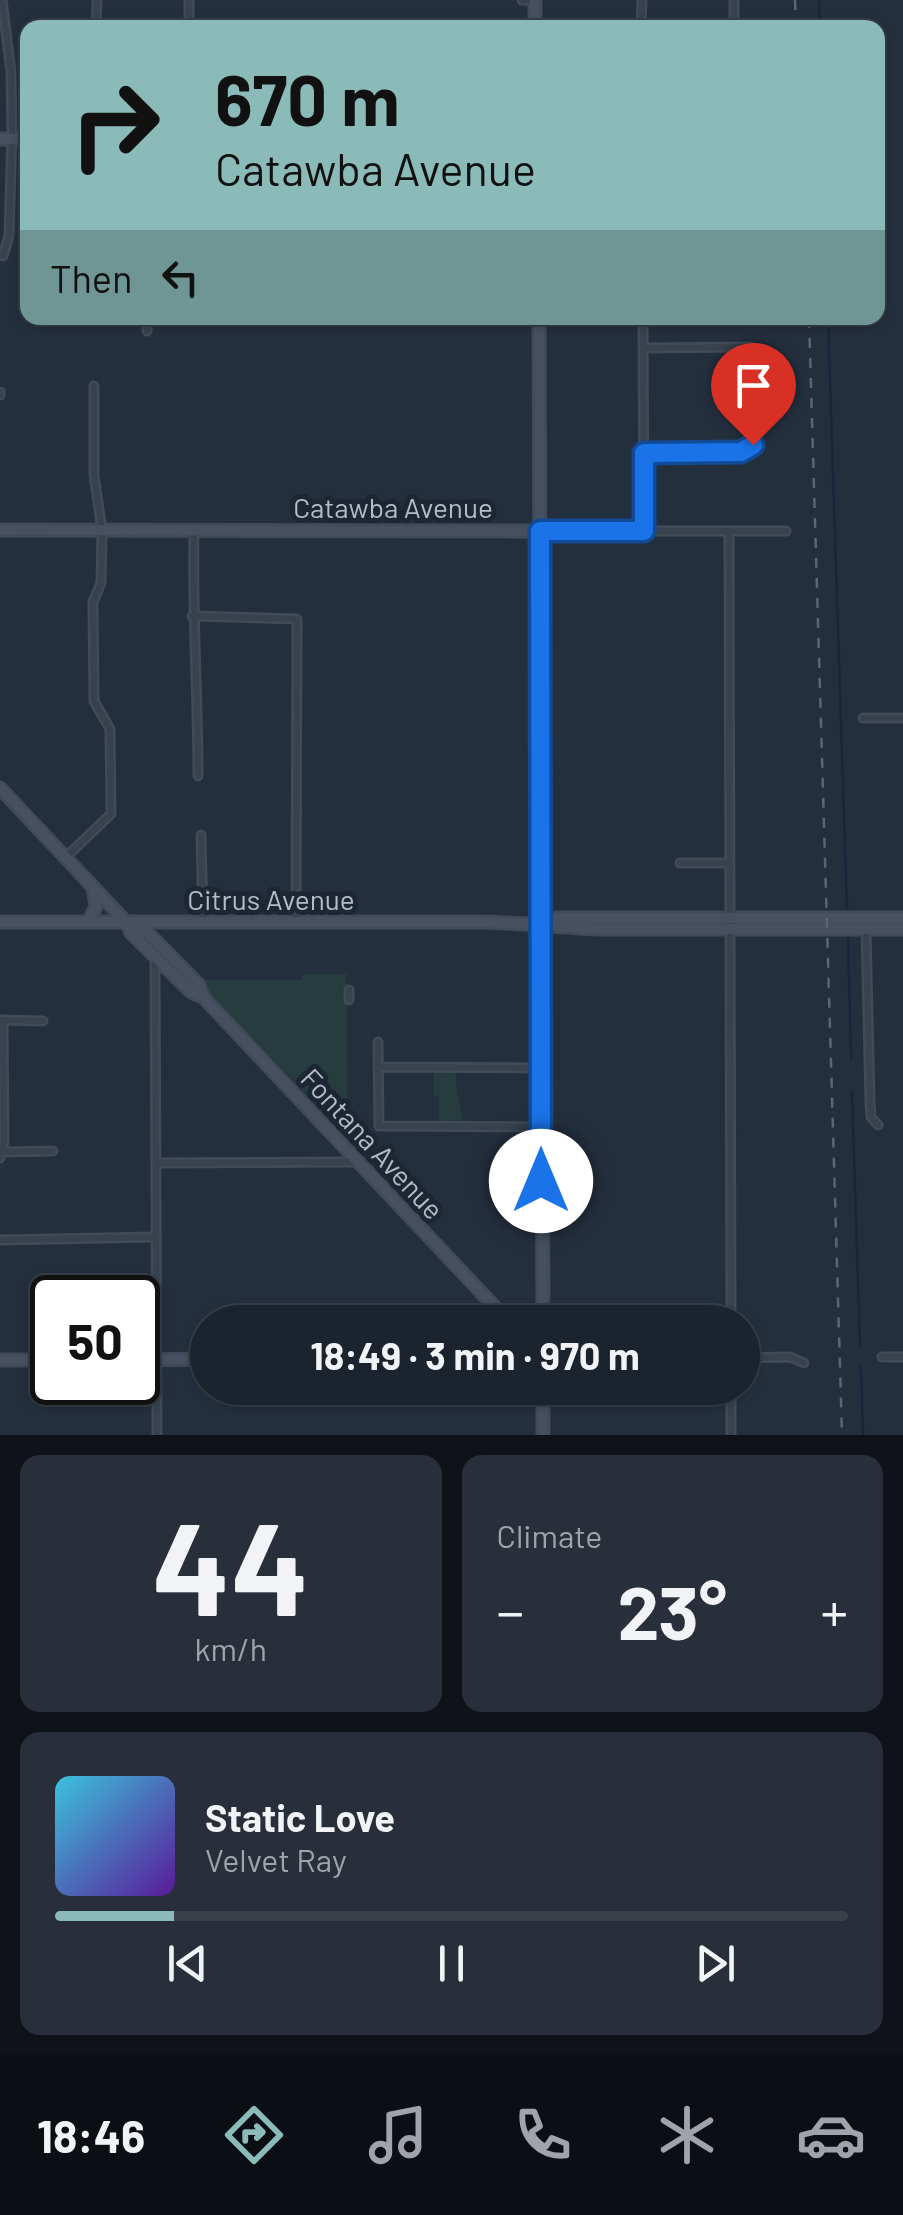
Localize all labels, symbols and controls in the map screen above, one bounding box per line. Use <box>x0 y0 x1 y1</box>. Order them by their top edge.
text: 670 m <box>215 56 400 140</box>
icon: right <box>50 60 180 190</box>
text: Catawba Avenue <box>215 141 536 195</box>
icon: left <box>153 250 208 305</box>
text: Then <box>50 255 133 301</box>
pin <box>711 343 796 446</box>
icon: arrive <box>726 358 781 413</box>
street label: Catawba Avenue <box>293 490 493 524</box>
street label: Citrus Avenue <box>187 882 355 916</box>
street label: Fontana Avenue <box>294 1061 451 1226</box>
position arrow <box>489 1129 593 1233</box>
speed limit sign: 50 <box>30 1275 160 1405</box>
text: 18:49 · 3 min · 970 m <box>310 1332 640 1378</box>
text: 44 <box>152 1486 309 1642</box>
text: Climate <box>497 1516 602 1554</box>
text: 23° <box>617 1565 727 1655</box>
text: − <box>497 1577 524 1643</box>
text: + <box>820 1577 848 1643</box>
text: km/h <box>195 1629 267 1667</box>
text: Static Love <box>205 1794 395 1840</box>
text: Velvet Ray <box>205 1840 347 1878</box>
icon: previous <box>160 1936 215 1991</box>
icon: pause <box>424 1936 479 1991</box>
icon: next <box>688 1936 743 1991</box>
icon: directions <box>219 2100 289 2170</box>
icon: music <box>363 2100 433 2170</box>
icon: phone <box>508 2100 578 2170</box>
icon: climate <box>652 2100 722 2170</box>
icon: car <box>796 2100 866 2170</box>
text: 18:46 <box>37 2108 145 2162</box>

